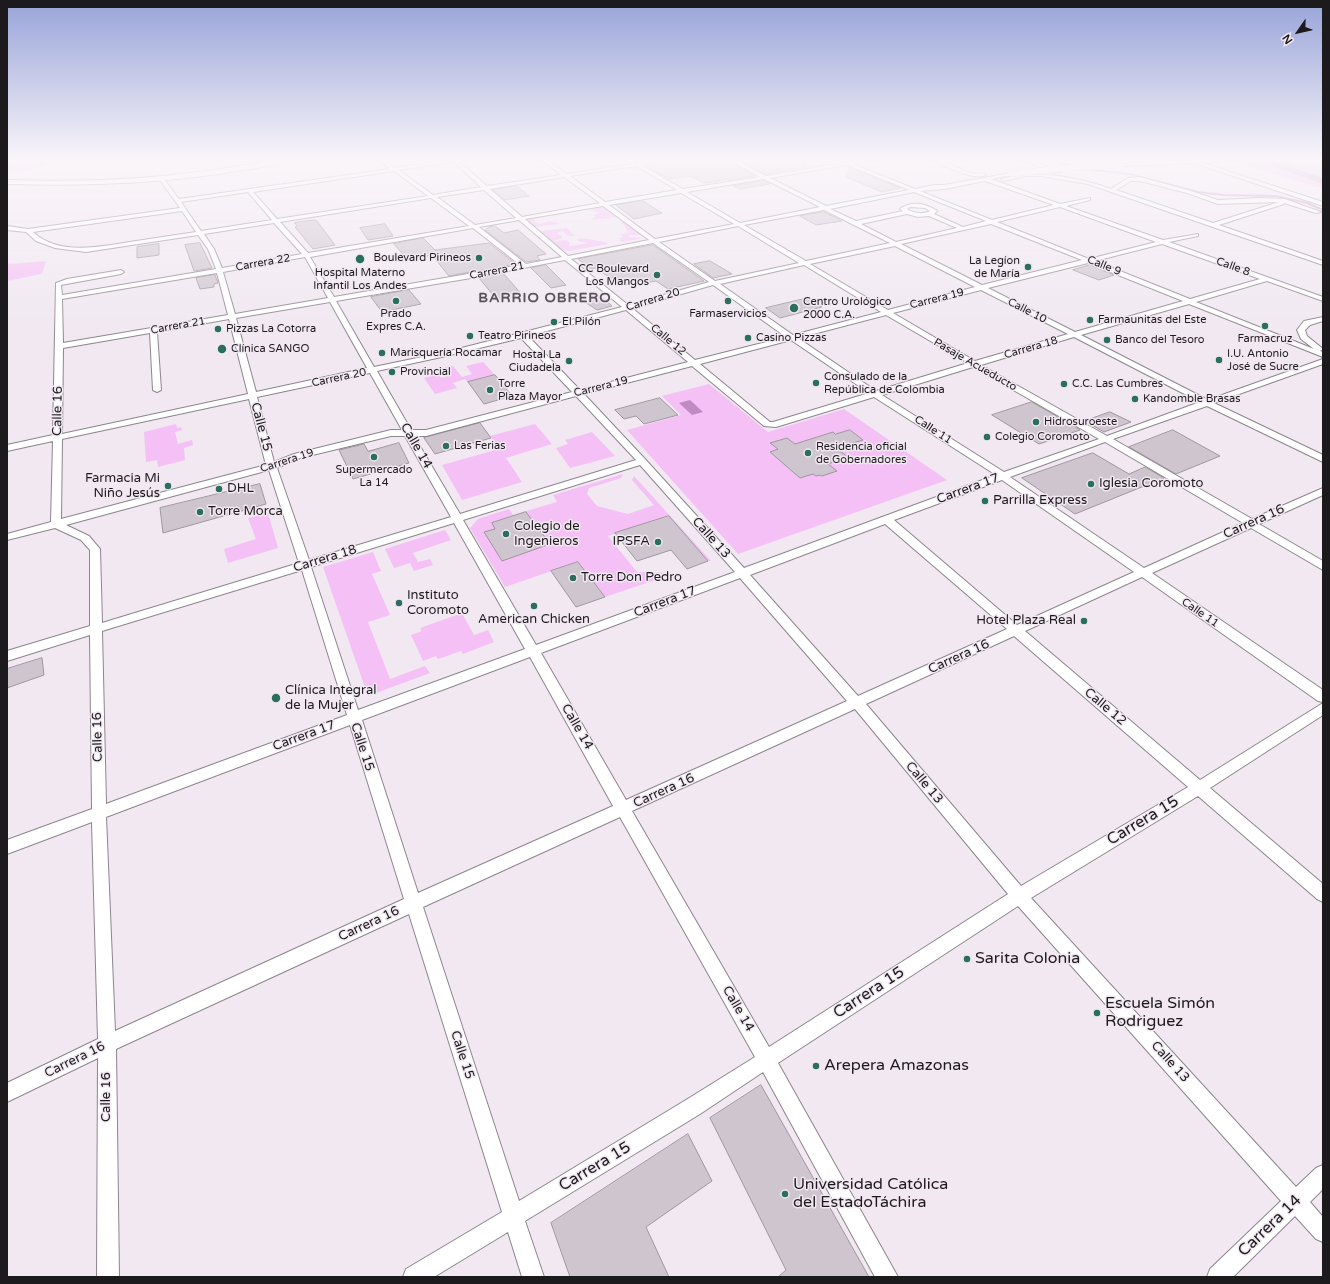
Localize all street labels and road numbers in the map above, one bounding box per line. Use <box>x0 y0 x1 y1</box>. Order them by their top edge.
street label: Carrera 22 <box>235 252 291 274</box>
street label: Calle 9 <box>1085 253 1123 279</box>
street label: Calle 8 <box>1214 255 1252 279</box>
street label: Carrera 21 <box>469 259 525 283</box>
street label: Carrera 20 <box>625 286 681 314</box>
street label: Carrera 19 <box>909 286 965 312</box>
street label: Calle 10 <box>1005 296 1049 326</box>
street label: Carrera 21 <box>150 315 206 337</box>
street label: Calle 12 <box>648 321 688 359</box>
street label: Carrera 18 <box>1003 334 1059 362</box>
street label: Pasaje Acueducto <box>931 336 1019 394</box>
street label: Carrera 20 <box>311 366 367 390</box>
street label: Carrera 19 <box>573 374 629 400</box>
street label: Calle 16 <box>50 386 66 436</box>
street label: Calle 15 <box>247 401 275 453</box>
street label: Calle 11 <box>912 413 954 447</box>
street label: Calle 14 <box>397 421 435 471</box>
street label: Carrera 19 <box>259 446 315 476</box>
street label: Carrera 17 <box>935 470 1001 508</box>
street label: Carrera 16 <box>1221 502 1287 542</box>
street label: Calle 13 <box>689 514 733 562</box>
street label: Carrera 18 <box>291 542 359 576</box>
street label: Carrera 17 <box>632 583 698 621</box>
street label: Calle 11 <box>1179 595 1221 631</box>
street label: Carrera 16 <box>926 637 992 677</box>
street label: Calle 12 <box>1081 685 1129 729</box>
street label: Calle 14 <box>558 702 596 752</box>
street label: Calle 16 <box>90 712 106 762</box>
street label: Carrera 17 <box>271 717 337 755</box>
street label: Calle 15 <box>347 721 377 773</box>
street label: Calle 13 <box>902 759 946 807</box>
street label: Carrera 16 <box>631 771 697 811</box>
street label: Carrera 15 <box>1104 792 1182 850</box>
street label: Carrera 16 <box>336 903 402 945</box>
street label: Carrera 15 <box>830 963 908 1023</box>
street label: Calle 14 <box>719 984 757 1034</box>
street label: Calle 15 <box>447 1029 477 1081</box>
street label: Calle 13 <box>1148 1038 1192 1086</box>
street label: Carrera 16 <box>42 1039 108 1081</box>
street label: Calle 16 <box>99 1072 115 1122</box>
street label: Carrera 15 <box>556 1138 634 1196</box>
street label: Carrera 14 <box>1234 1191 1306 1261</box>

